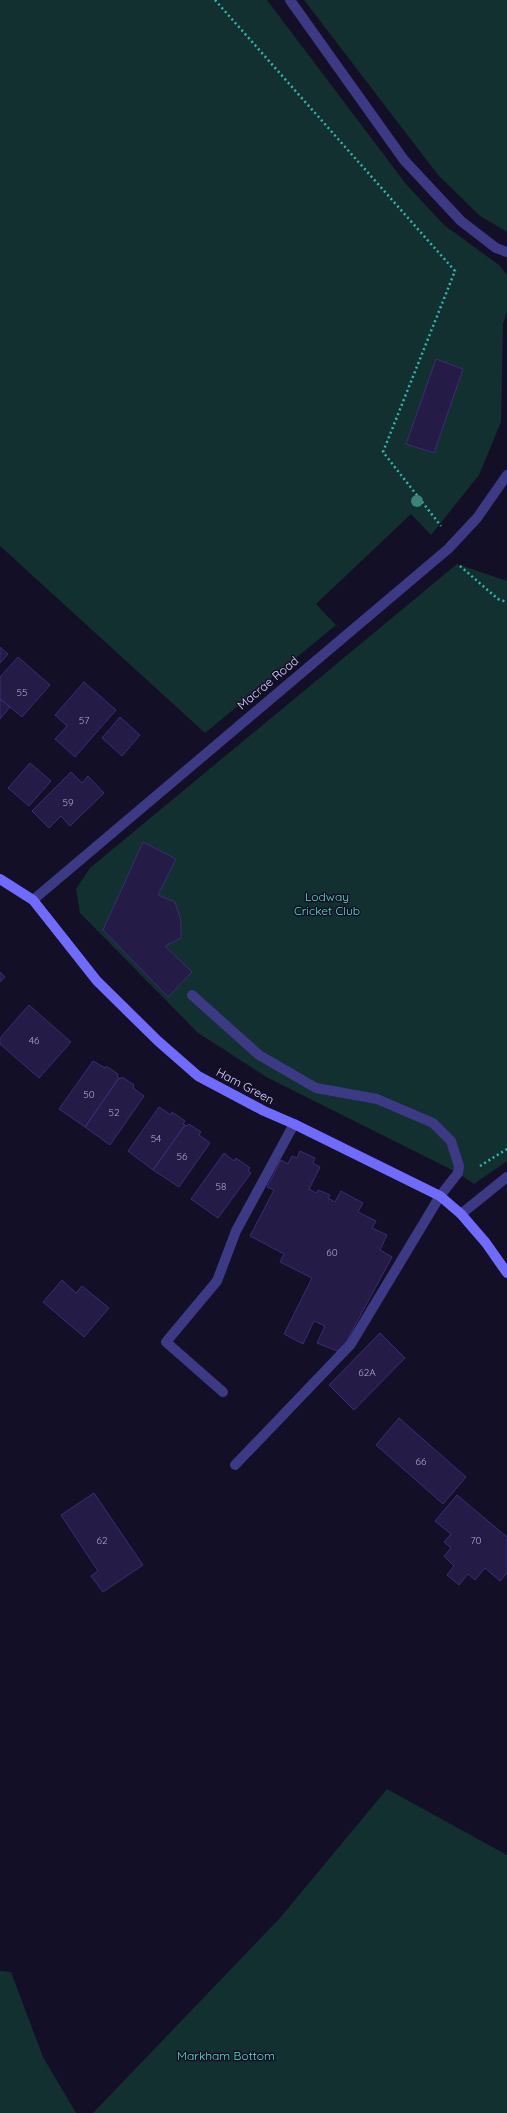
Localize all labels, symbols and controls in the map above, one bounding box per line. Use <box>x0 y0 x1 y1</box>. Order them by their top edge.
street label: Macrae Road <box>234 653 301 712</box>
house number: 55 <box>17 686 27 699</box>
house number: 57 <box>79 714 89 727</box>
house number: 59 <box>62 796 74 809</box>
park label: Lodway Cricket Club <box>294 889 360 918</box>
house number: 46 <box>29 1034 40 1047</box>
street label: Ham Green <box>214 1064 277 1107</box>
house number: 50 <box>83 1088 95 1101</box>
house number: 52 <box>109 1106 120 1119</box>
house number: 54 <box>151 1132 161 1145</box>
house number: 56 <box>177 1150 188 1163</box>
house number: 58 <box>216 1180 226 1193</box>
house number: 60 <box>326 1246 338 1259</box>
house number: 62A <box>358 1366 376 1379</box>
house number: 66 <box>416 1455 427 1468</box>
house number: 62 <box>97 1534 108 1547</box>
house number: 70 <box>470 1534 482 1547</box>
park label: Markham Bottom <box>177 2048 275 2063</box>

